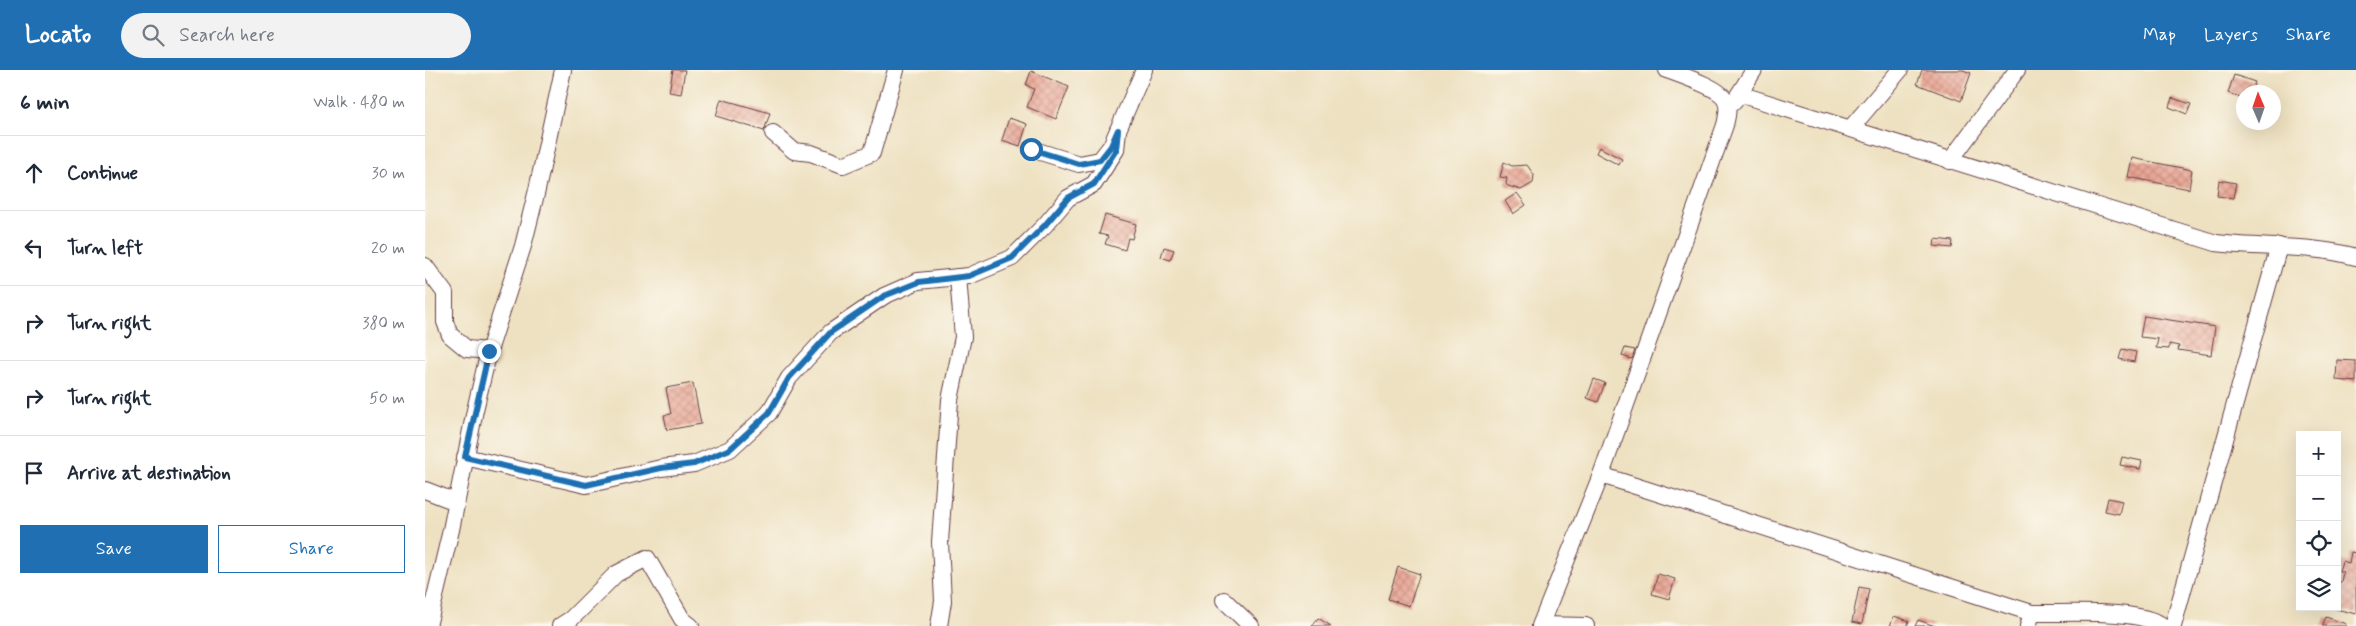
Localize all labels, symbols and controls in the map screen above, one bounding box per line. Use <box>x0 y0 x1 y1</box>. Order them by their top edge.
search box <box>121 13 471 58</box>
text: Locato <box>25 20 91 51</box>
icon: search <box>139 21 167 49</box>
text: Search here <box>179 23 275 48</box>
text: Map <box>2143 23 2176 47</box>
text: Layers <box>2204 23 2258 47</box>
text: Share <box>2286 23 2331 47</box>
north arrow <box>2236 85 2281 130</box>
text: 6 min <box>20 89 70 117</box>
text: Walk · 480 m <box>313 92 405 113</box>
route start <box>1020 138 1043 161</box>
icon: ahead <box>20 159 48 187</box>
text: Continue <box>67 161 138 186</box>
text: 30 m <box>372 163 405 184</box>
icon: left <box>20 234 48 262</box>
text: Turn left <box>67 236 143 261</box>
text: 20 m <box>371 238 405 259</box>
icon: right <box>20 309 48 337</box>
text: Turn right <box>67 311 151 336</box>
text: 380 m <box>362 313 405 334</box>
route end <box>478 340 501 363</box>
icon: right <box>20 384 48 412</box>
text: Turn right <box>67 386 151 411</box>
text: 50 m <box>369 388 405 409</box>
map controls <box>2296 431 2341 611</box>
button: + <box>2296 431 2341 476</box>
icon: arrive <box>20 459 48 487</box>
text: Arrive at destination <box>67 461 231 486</box>
button: − <box>2296 476 2341 521</box>
button: locate <box>2296 521 2341 566</box>
button: Save <box>20 525 208 573</box>
button: Share <box>218 525 405 573</box>
button: layers <box>2296 566 2341 611</box>

